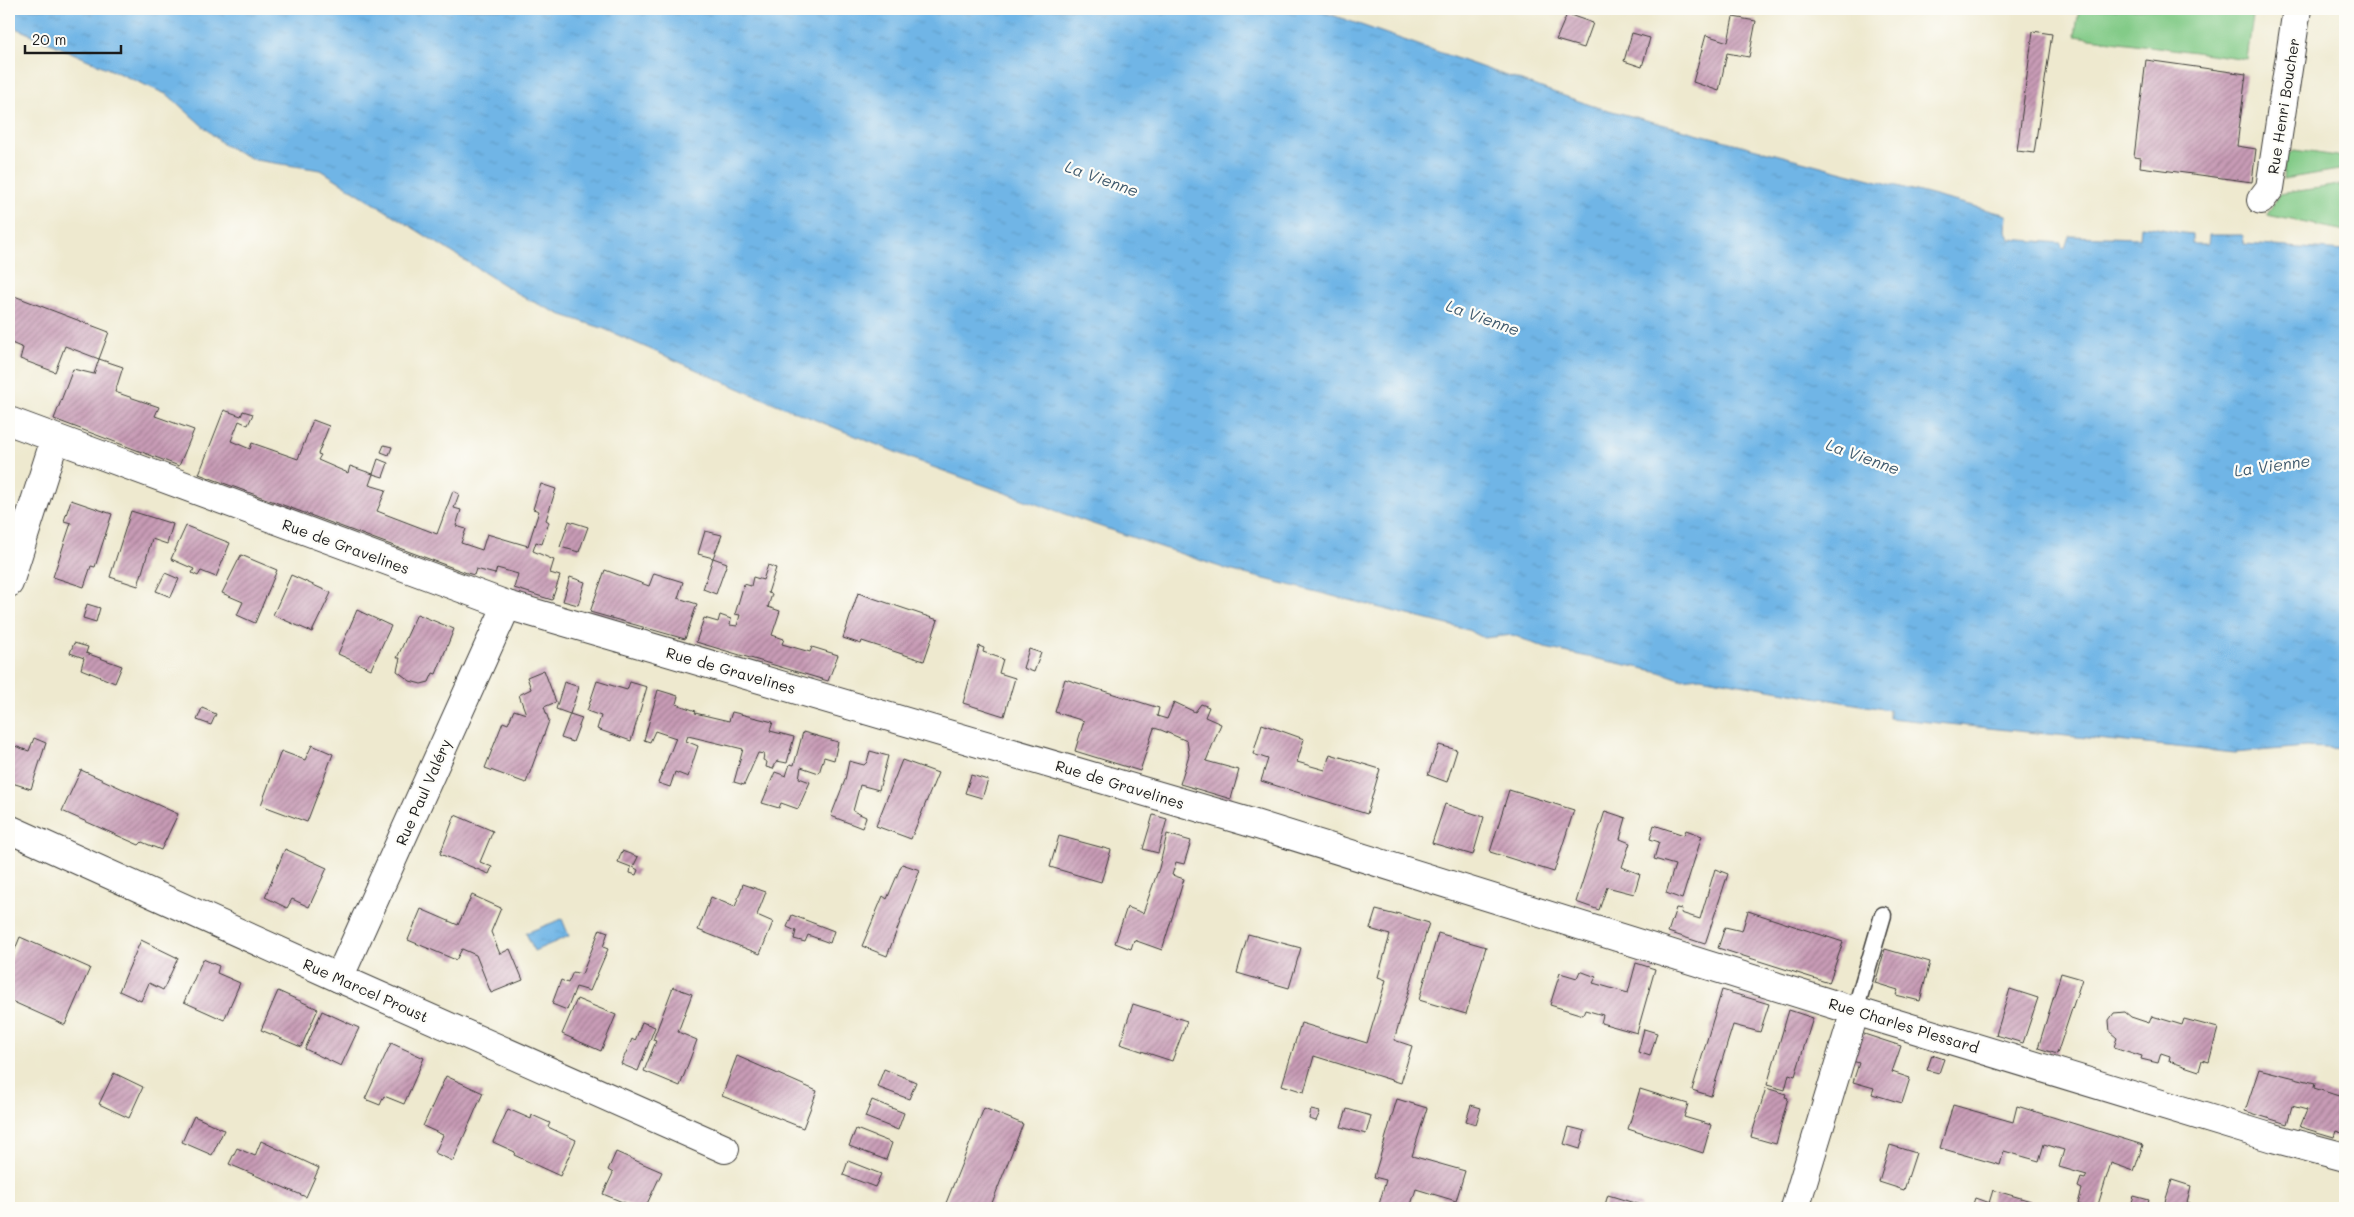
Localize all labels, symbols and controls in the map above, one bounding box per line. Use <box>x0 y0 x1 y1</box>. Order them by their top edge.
scale bar <box>25 22 121 54</box>
text: 20 m <box>32 29 66 49</box>
street label: Rue Henri Boucher <box>2262 36 2304 176</box>
water label: La Vienne <box>1062 155 1142 201</box>
water label: La Vienne <box>1443 294 1523 340</box>
water label: La Vienne <box>1823 433 1903 479</box>
water label: La Vienne <box>2233 449 2311 481</box>
street label: Rue de Gravelines <box>280 514 412 578</box>
street label: Rue de Gravelines <box>664 642 798 698</box>
street label: Rue Paul Valéry <box>391 735 456 848</box>
street label: Rue de Gravelines <box>1053 755 1187 813</box>
street label: Rue Marcel Proust <box>300 953 432 1027</box>
street label: Rue Charles Plessard <box>1826 993 1982 1057</box>

